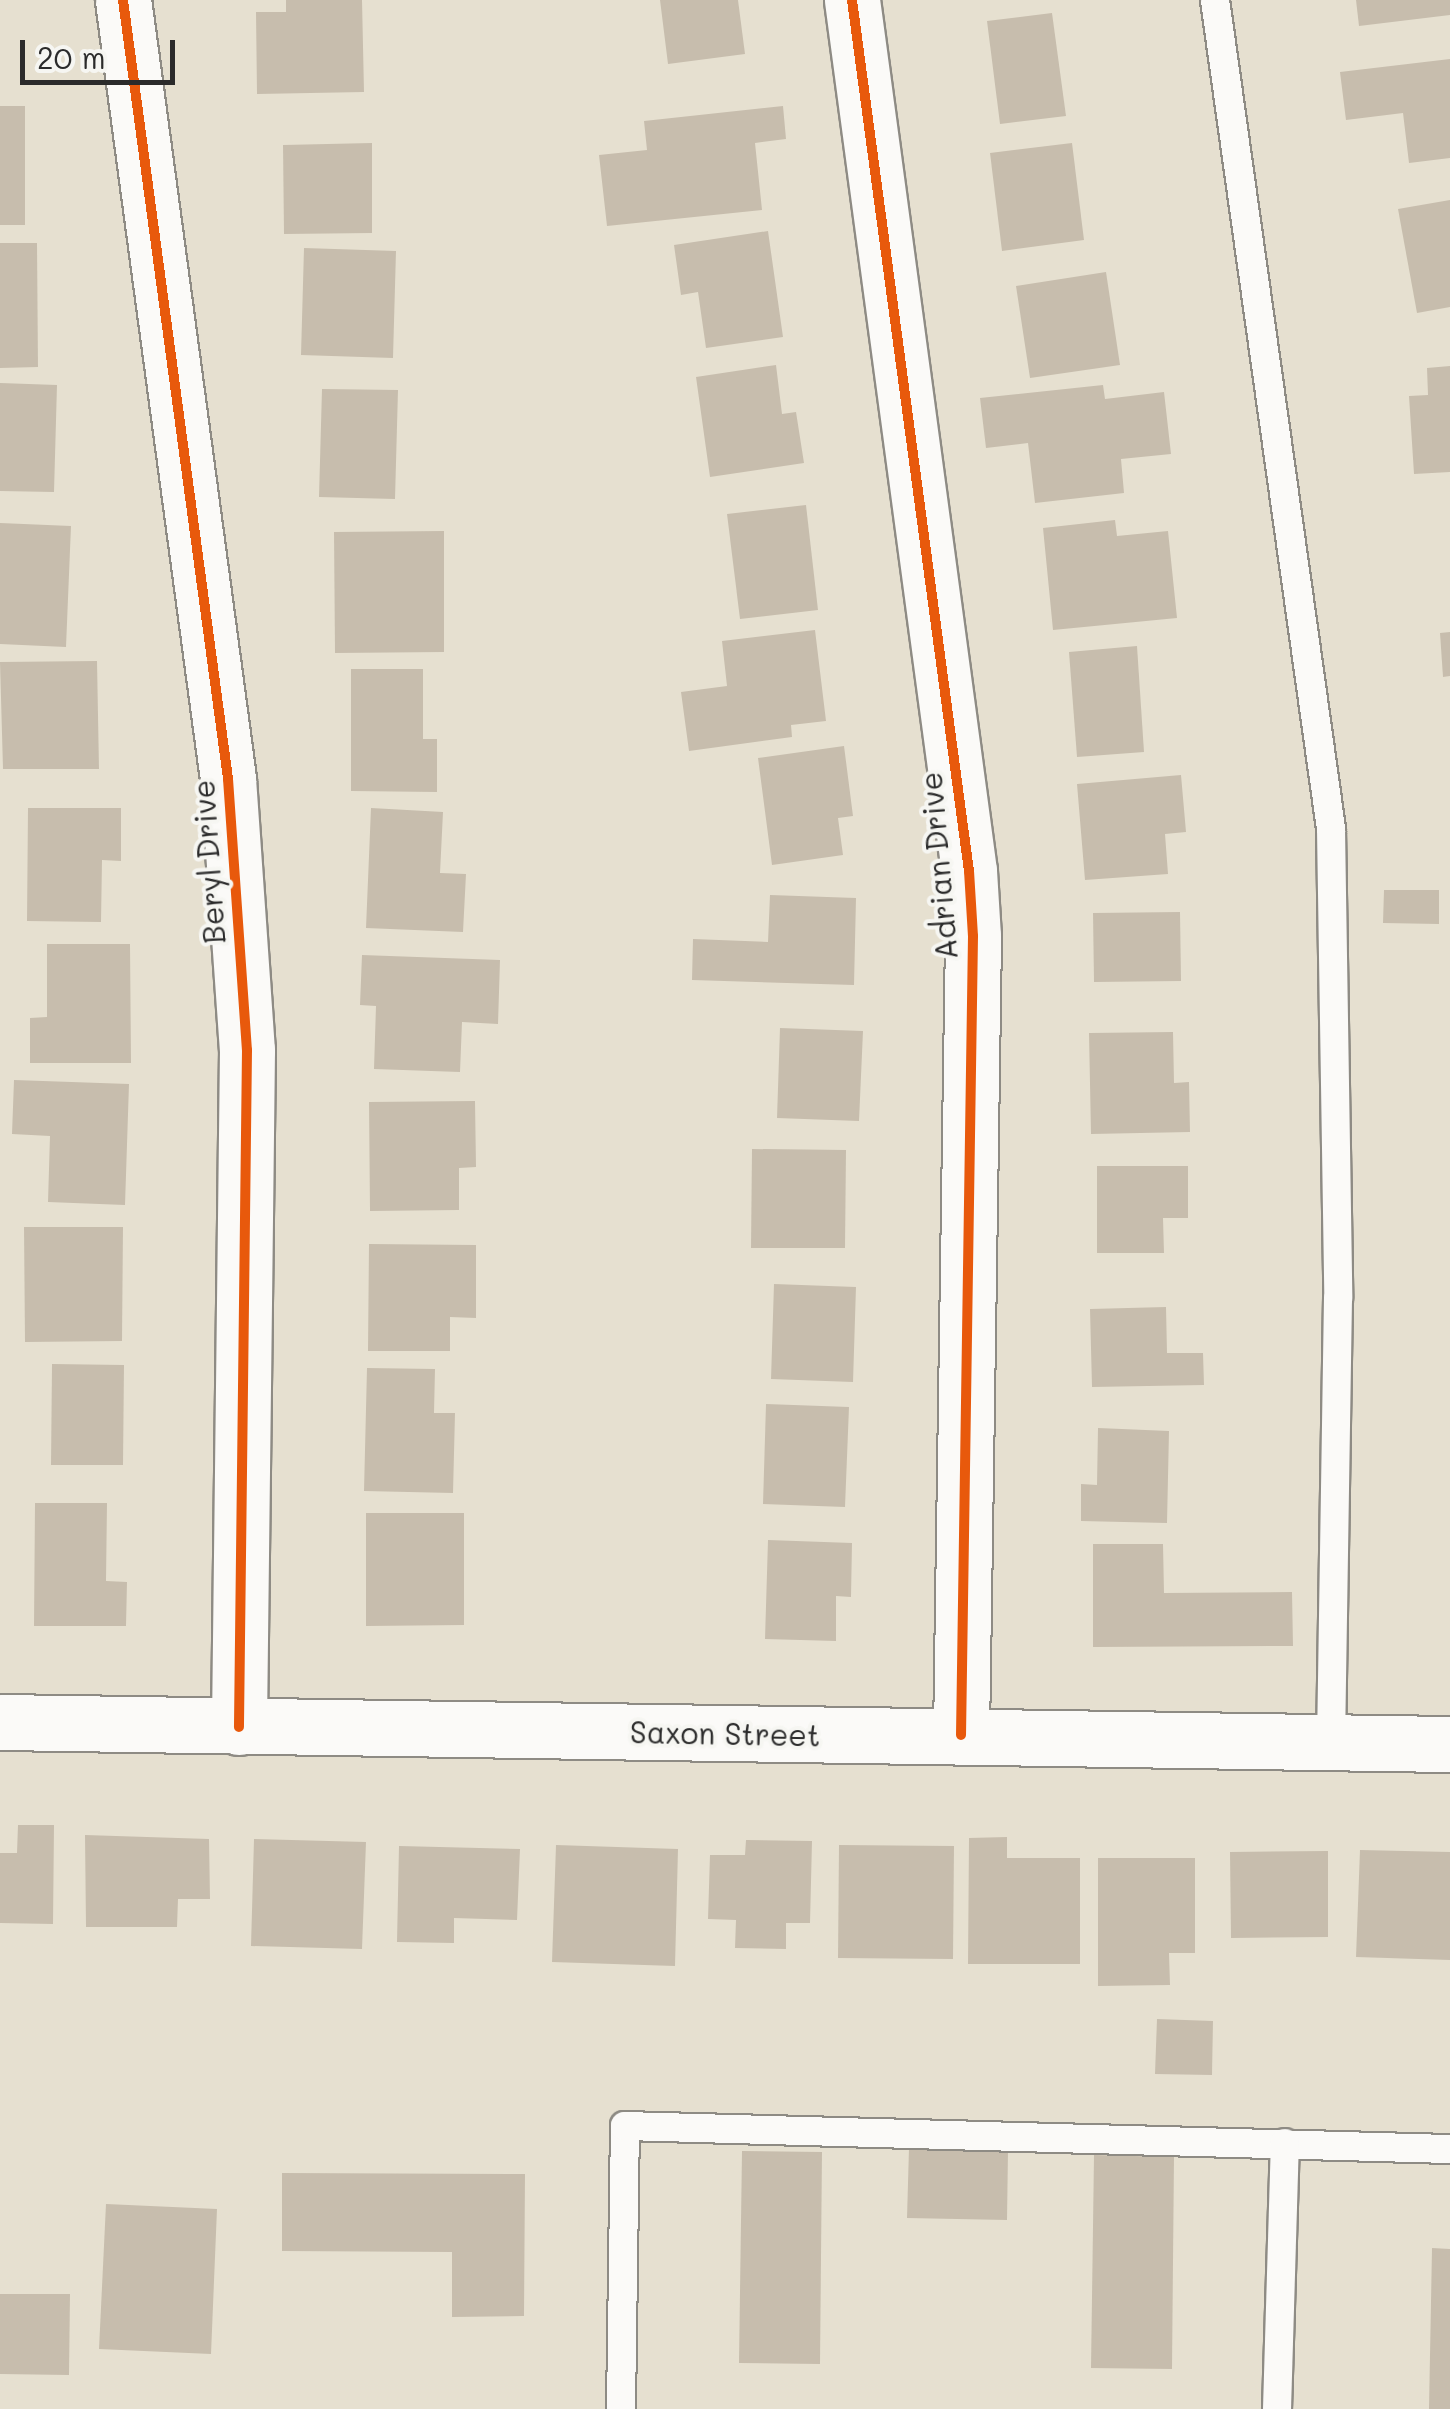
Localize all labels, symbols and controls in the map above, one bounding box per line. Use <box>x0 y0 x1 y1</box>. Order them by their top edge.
scale bar <box>25 20 180 82</box>
text: 20 m <box>37 37 106 77</box>
street label: Adrian Drive <box>912 771 964 961</box>
street label: Beryl Drive <box>184 779 232 945</box>
street label: Saxon Street <box>630 1713 820 1753</box>

